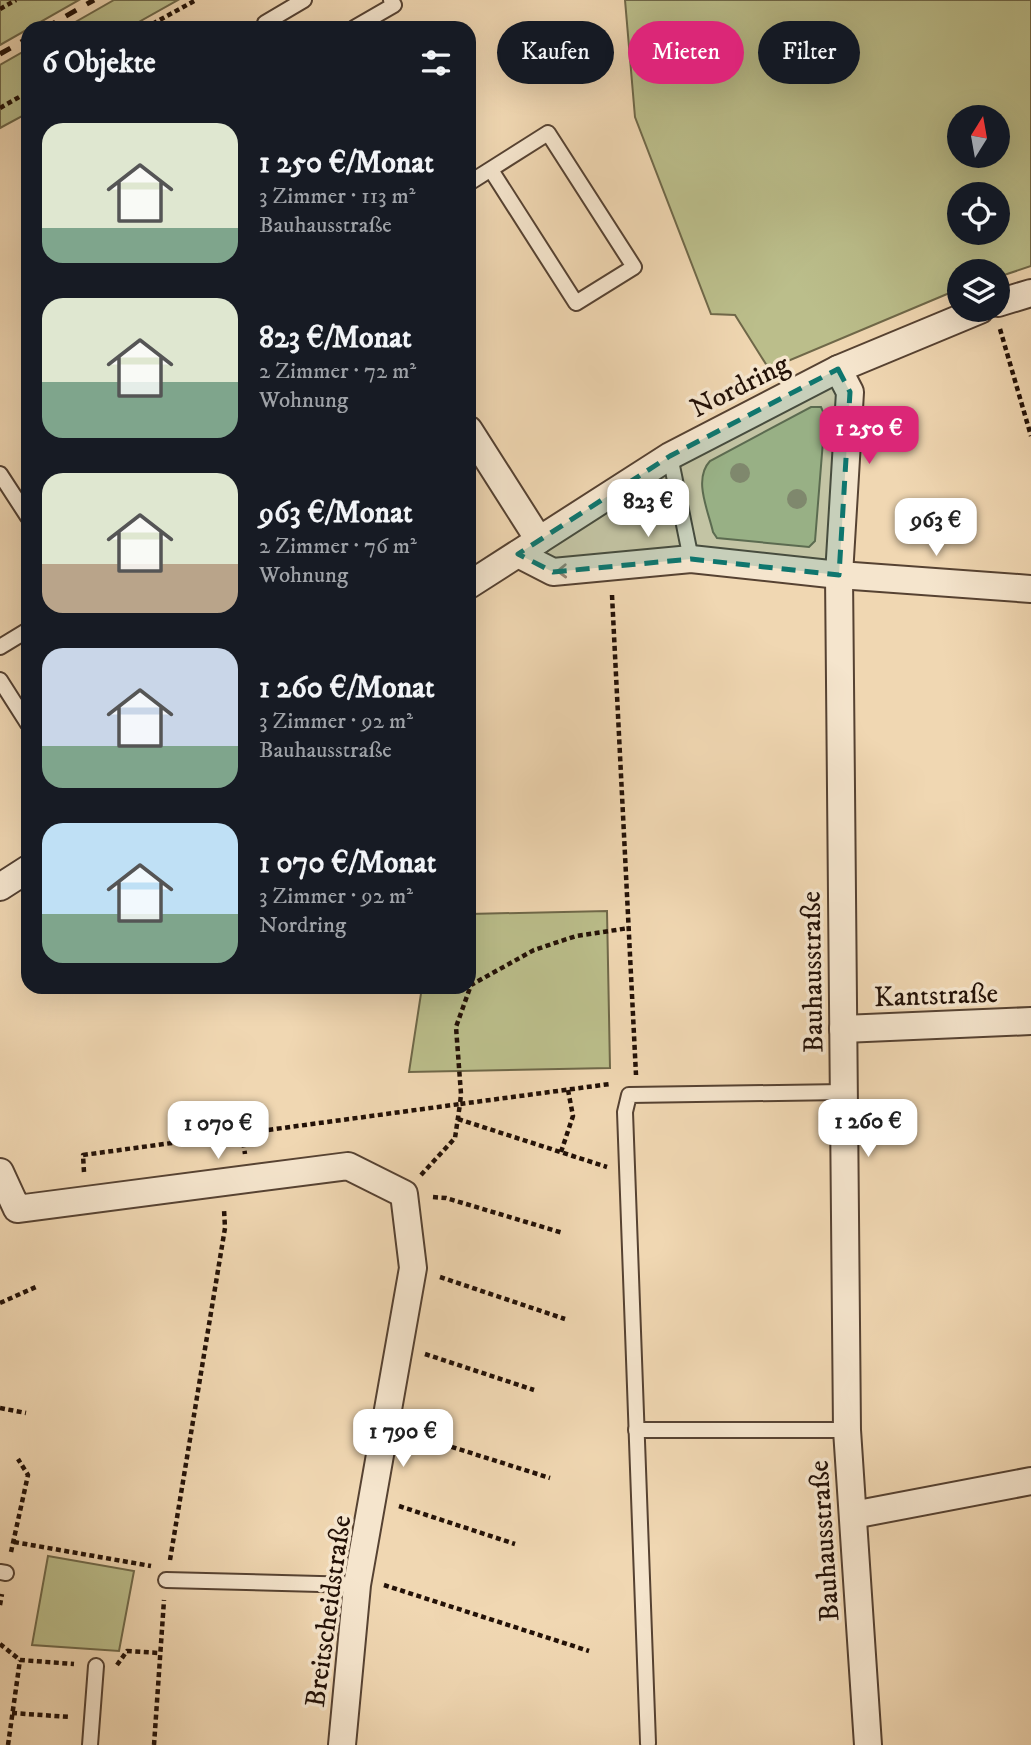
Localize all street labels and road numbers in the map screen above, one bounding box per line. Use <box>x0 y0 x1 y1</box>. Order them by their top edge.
street label: Nordring <box>684 346 795 426</box>
street label: Bauhausstraße <box>794 891 831 1053</box>
street label: Kantstraße <box>873 976 999 1015</box>
street label: Bauhausstraße <box>801 1459 848 1623</box>
street label: Breitscheidstraße <box>298 1513 359 1709</box>

